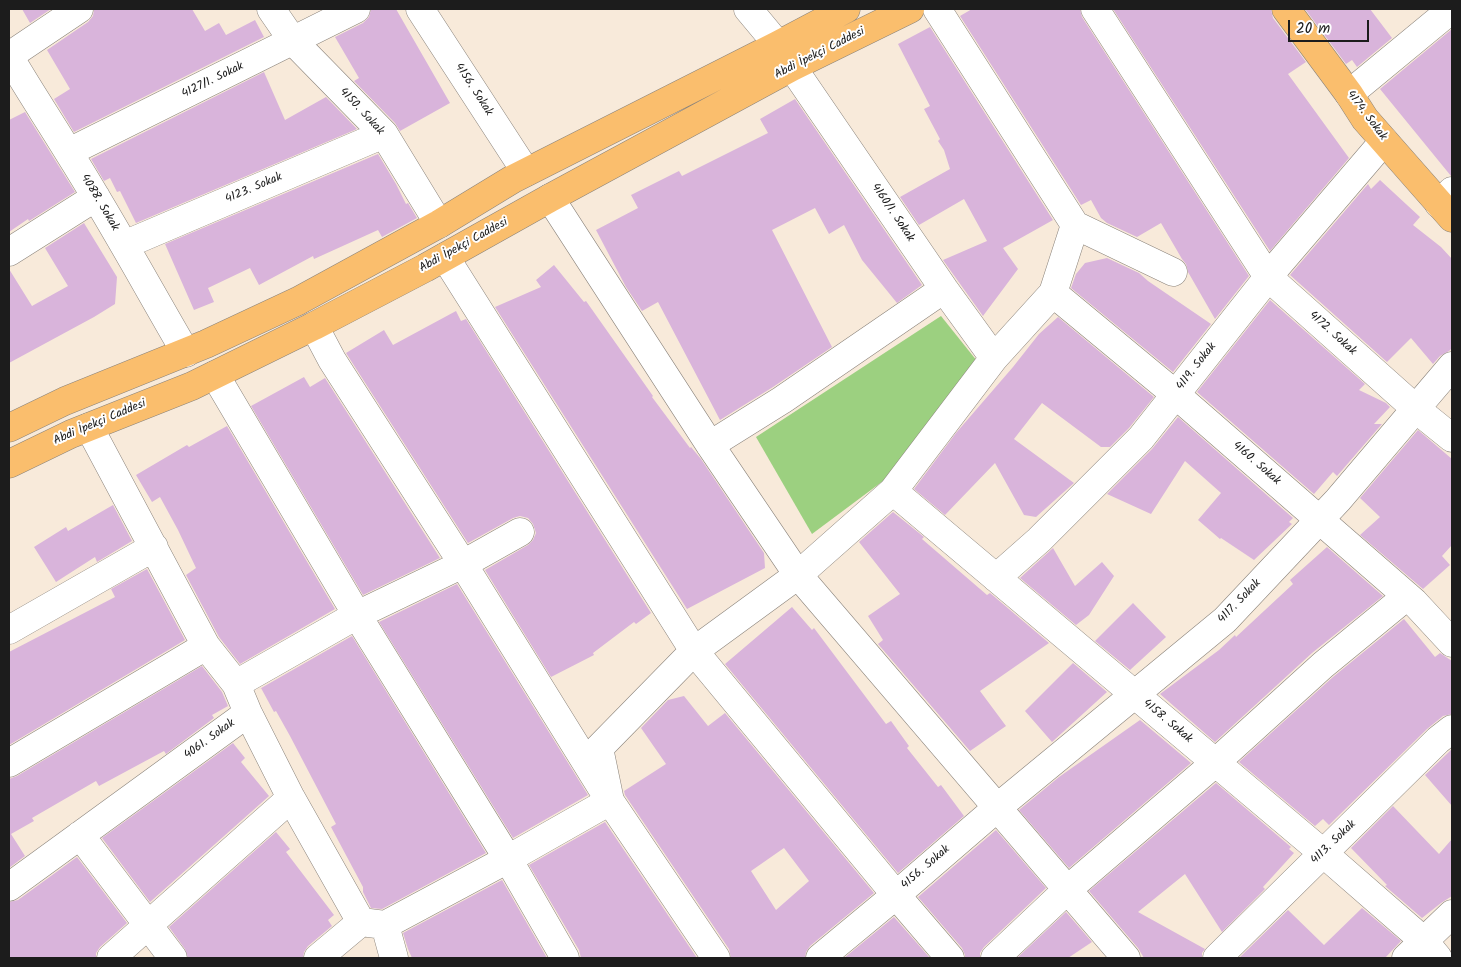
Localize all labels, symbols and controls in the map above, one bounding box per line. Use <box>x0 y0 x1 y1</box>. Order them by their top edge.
scale bar <box>1291 10 1372 42</box>
text: 20 m <box>1296 17 1330 41</box>
street label: Abdi İpekçi Caddesi <box>773 25 867 83</box>
street label: 4127/1. Sokak <box>180 60 246 102</box>
street label: 4156. Sokak <box>451 61 495 119</box>
street label: 4150. Sokak <box>336 85 386 139</box>
street label: 4174. Sokak <box>1343 88 1389 144</box>
street label: 4123. Sokak <box>223 171 285 207</box>
street label: 4088. Sokak <box>76 172 122 234</box>
street label: 4160/1. Sokak <box>867 181 917 245</box>
street label: Abdi İpekçi Caddesi <box>417 216 511 276</box>
street label: 4172. Sokak <box>1305 309 1359 359</box>
street label: 4119. Sokak <box>1174 340 1220 394</box>
street label: Abdi İpekçi Caddesi <box>52 397 148 449</box>
street label: 4160. Sokak <box>1229 439 1283 489</box>
street label: 4117. Sokak <box>1215 577 1265 627</box>
street label: 4158. Sokak <box>1139 697 1195 747</box>
street label: 4061. Sokak <box>182 717 238 763</box>
street label: 4113. Sokak <box>1308 818 1360 868</box>
street label: 4156. Sokak <box>899 843 953 893</box>

